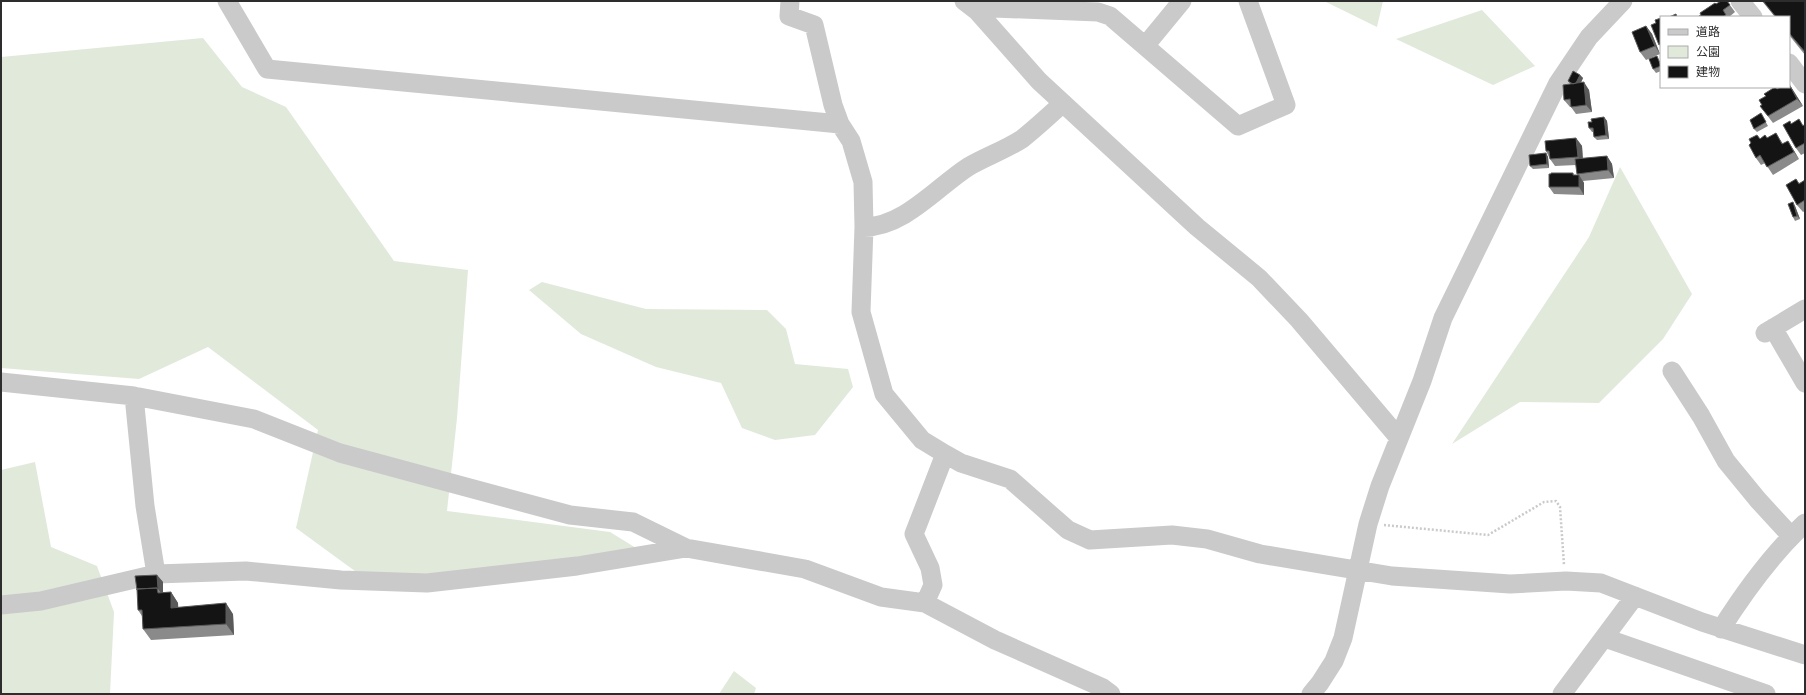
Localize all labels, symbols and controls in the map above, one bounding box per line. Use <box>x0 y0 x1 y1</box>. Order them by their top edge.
legend <box>1660 16 1790 88</box>
text: 道路 <box>1696 25 1720 39</box>
text: 公園 <box>1696 45 1720 59</box>
text: 建物 <box>1696 65 1720 79</box>

